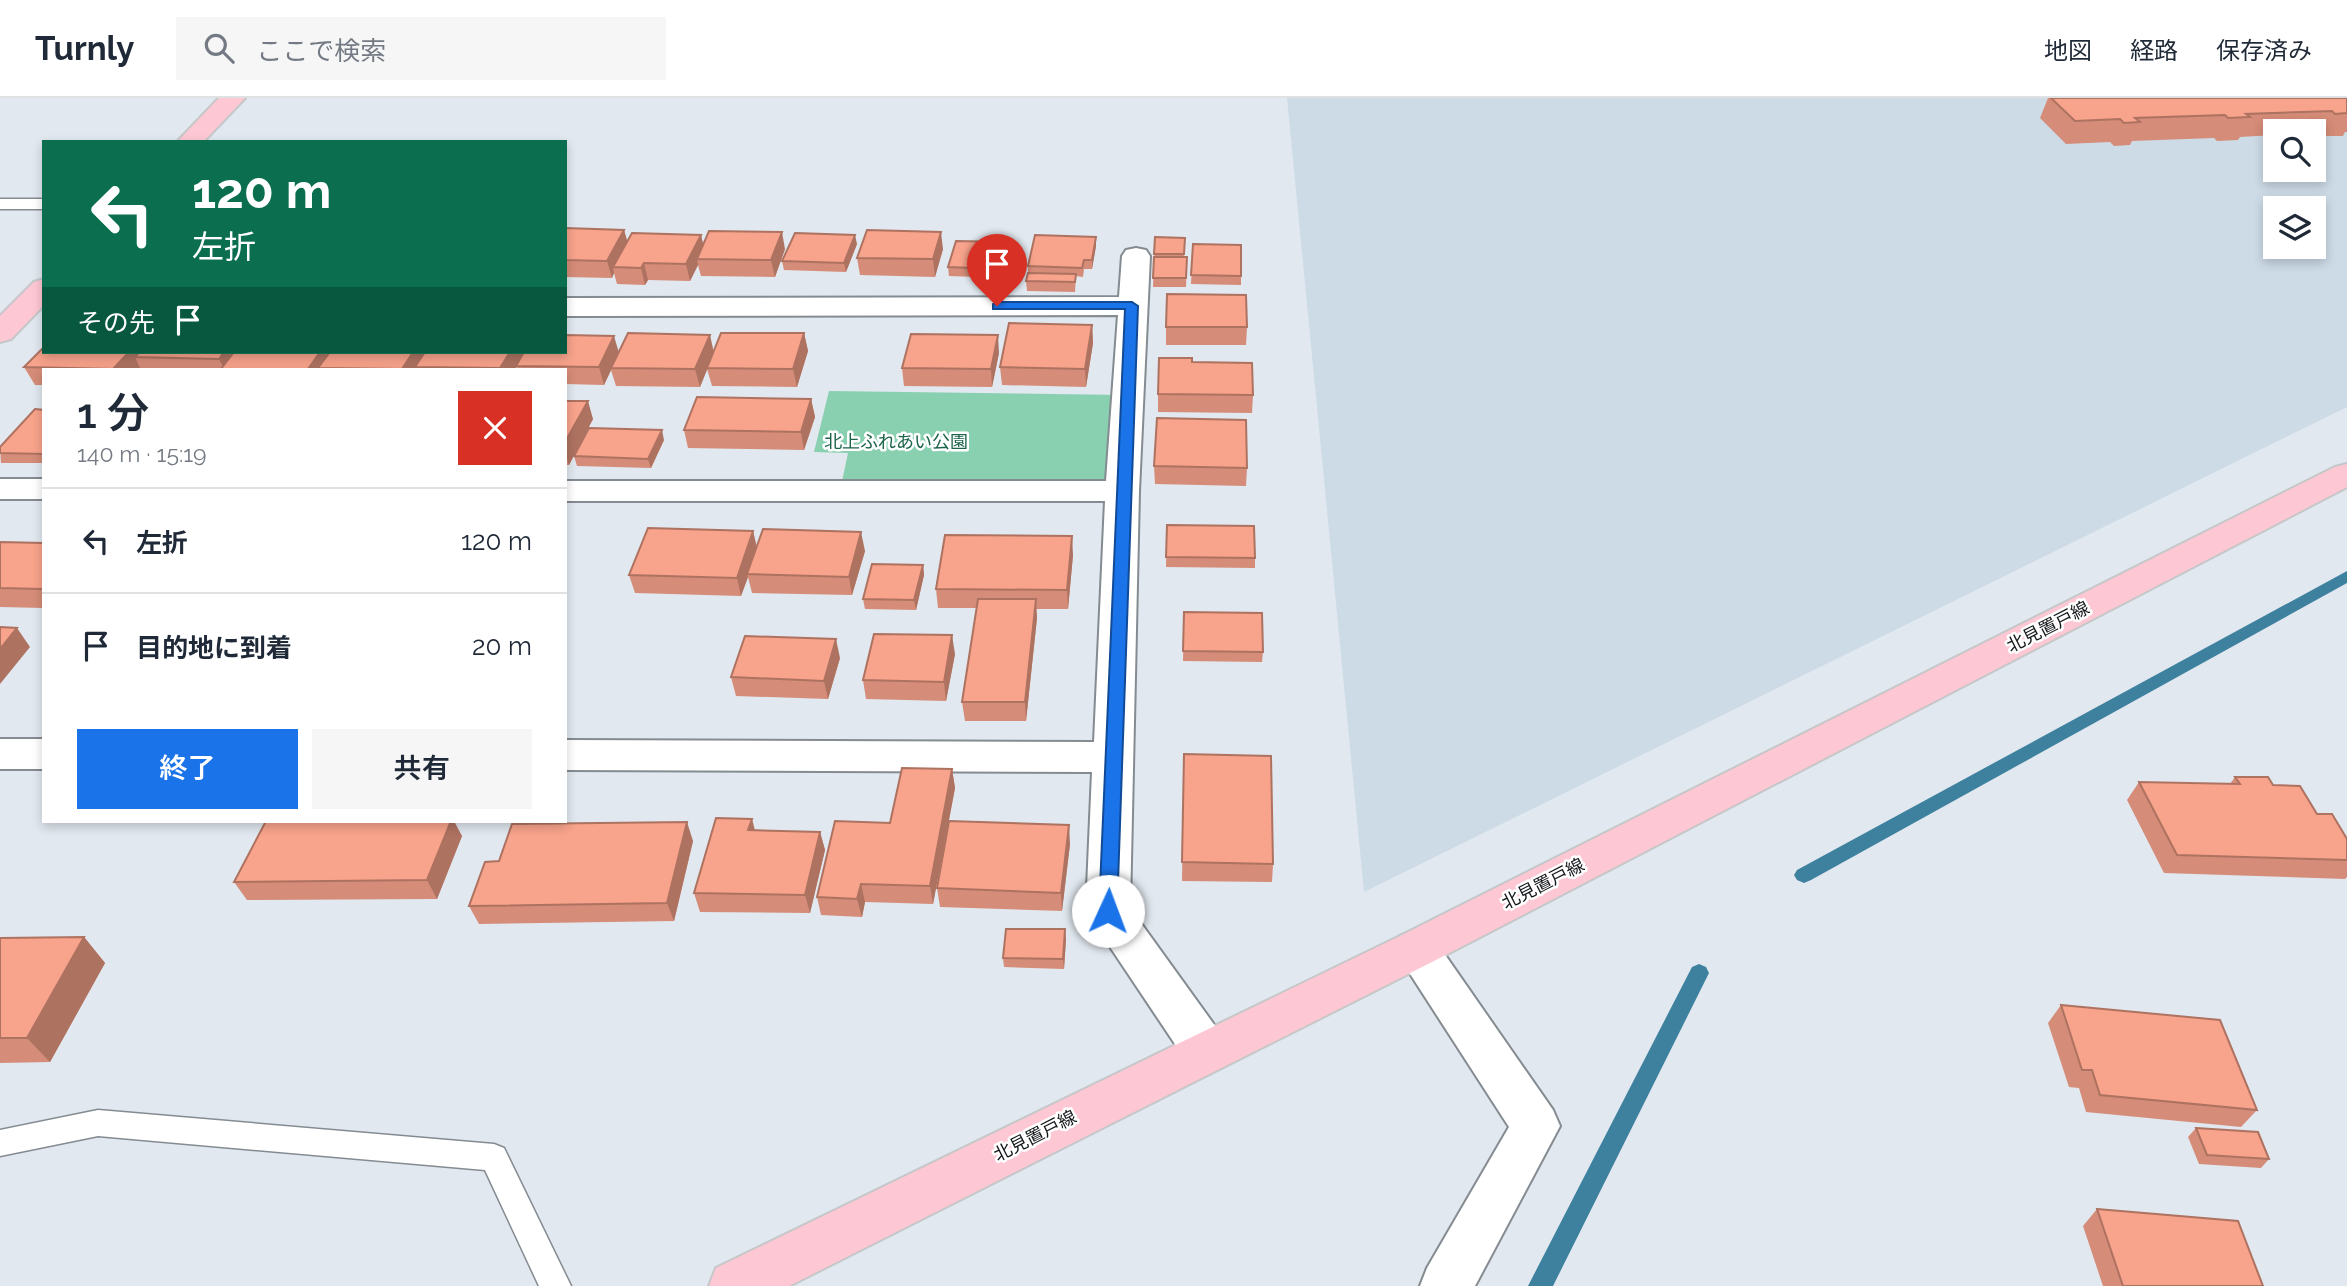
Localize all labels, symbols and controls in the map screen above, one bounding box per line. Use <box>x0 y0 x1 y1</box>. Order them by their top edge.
search box <box>176 17 666 80</box>
text: Turnly <box>35 29 134 68</box>
icon: search <box>200 29 238 67</box>
text: ここで検索 <box>256 36 386 66</box>
text: 地図 <box>2044 36 2092 65</box>
text: 経路 <box>2130 36 2178 65</box>
text: 保存済み <box>2216 36 2312 65</box>
map controls <box>2263 119 2326 259</box>
button: search <box>2263 119 2326 182</box>
text: 120 m <box>192 162 331 219</box>
icon: left <box>77 168 168 259</box>
button: layers <box>2263 196 2326 259</box>
text: 左折 <box>192 228 256 265</box>
pin <box>967 234 1027 306</box>
icon: arrive <box>978 245 1016 283</box>
icon: arrive <box>169 301 207 339</box>
text: その先 <box>77 308 155 338</box>
text: 1 分 <box>77 389 149 438</box>
button: close <box>458 391 532 465</box>
park label: 北上ふれあい公園 <box>824 431 968 452</box>
text: 140 m · 15:19 <box>77 440 207 467</box>
icon: left <box>77 522 115 560</box>
text: 120 m <box>461 526 532 556</box>
text: 左折 <box>136 528 188 558</box>
street label: 北見置戸線 <box>2003 597 2093 656</box>
icon: arrive <box>77 627 115 665</box>
text: 20 m <box>472 631 532 661</box>
text: 目的地に到着 <box>136 633 292 663</box>
button: 終了 <box>77 729 298 809</box>
button: 共有 <box>312 729 532 809</box>
street label: 北見置戸線 <box>1498 854 1588 913</box>
position arrow <box>1071 874 1145 948</box>
street label: 北見置戸線 <box>990 1106 1080 1165</box>

